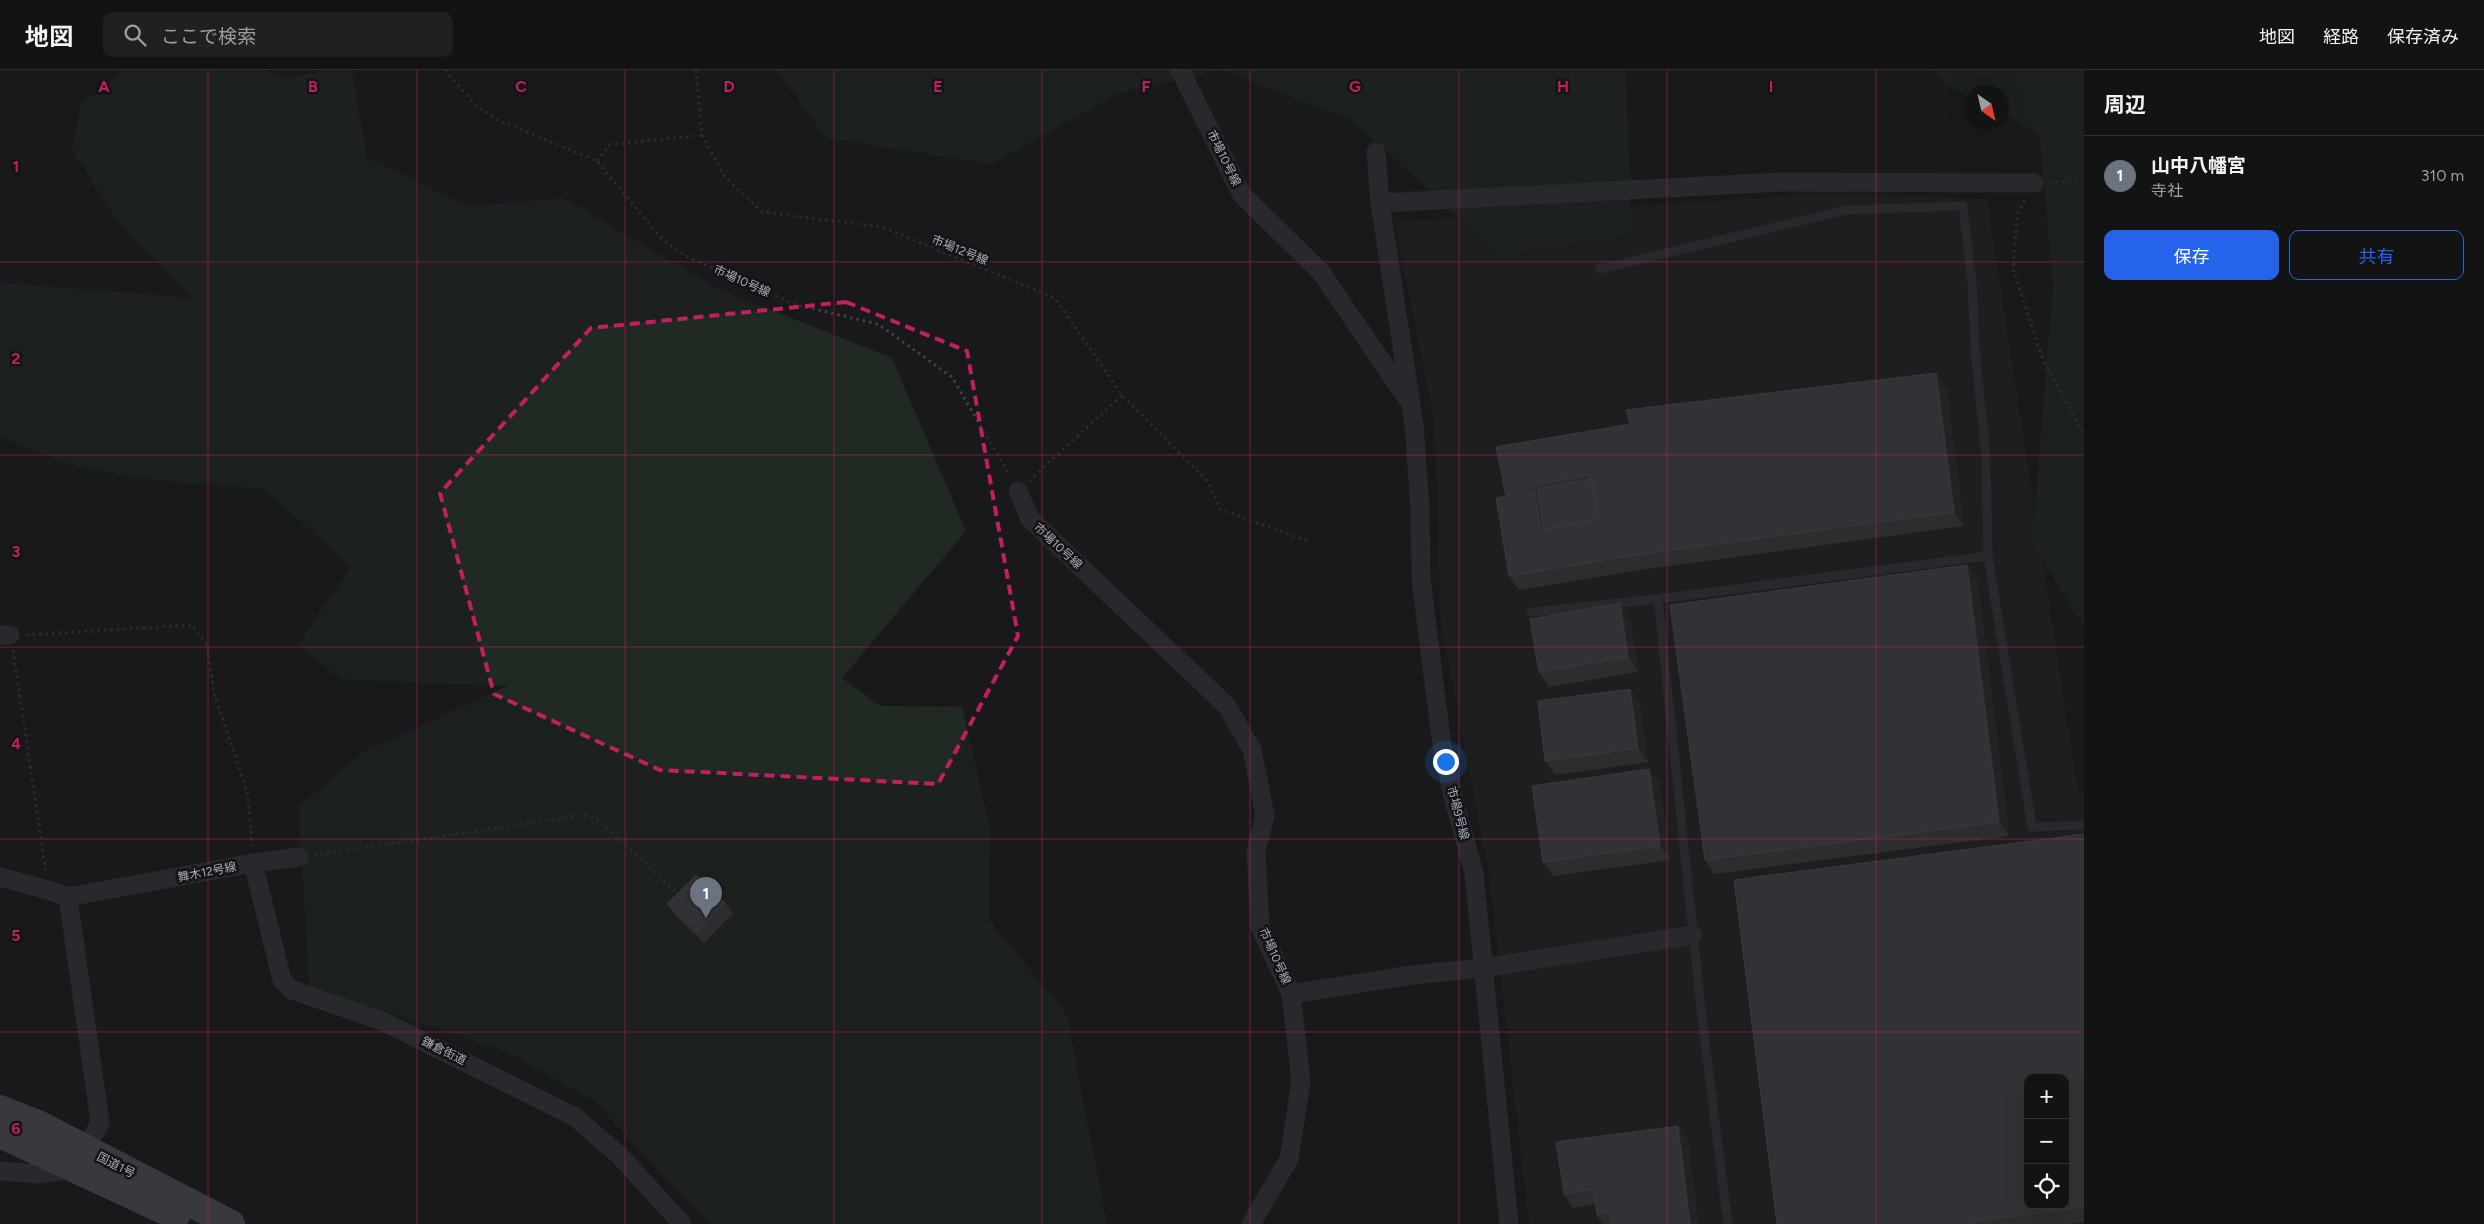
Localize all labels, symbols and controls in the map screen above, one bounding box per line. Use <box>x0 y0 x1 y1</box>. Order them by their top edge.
search box <box>103 12 453 57</box>
icon: search <box>121 21 149 49</box>
text: 地図 <box>25 22 73 51</box>
text: ここで検索 <box>161 25 256 48</box>
text: 地図 <box>2259 26 2295 48</box>
text: 経路 <box>2323 26 2359 48</box>
text: 保存済み <box>2387 26 2459 48</box>
text: A <box>98 77 110 96</box>
text: B <box>308 77 318 96</box>
text: C <box>515 77 527 96</box>
text: D <box>723 77 735 96</box>
text: E <box>933 77 943 96</box>
text: F <box>1142 77 1151 96</box>
text: G <box>1349 77 1361 96</box>
text: H <box>1557 77 1569 96</box>
text: I <box>1769 77 1773 96</box>
north arrow <box>1964 85 2009 130</box>
text: 周辺 <box>2104 92 2146 117</box>
street label: 市場10号線 <box>1204 128 1244 188</box>
text: 山中八幡宮 <box>2151 154 2246 177</box>
text: 1 <box>13 157 19 176</box>
text: 1 <box>2117 166 2123 185</box>
text: 310 m <box>2421 166 2464 185</box>
text: 寺社 <box>2151 181 2183 200</box>
button: 保存 <box>2104 230 2279 280</box>
button: 共有 <box>2289 230 2464 280</box>
street label: 市場12号線 <box>930 232 990 268</box>
street label: 市場10号線 <box>711 262 773 300</box>
text: 2 <box>11 349 21 368</box>
street label: 市場10号線 <box>1031 520 1085 572</box>
text: 3 <box>12 542 21 561</box>
text: 4 <box>11 734 21 753</box>
your location <box>1433 749 1459 775</box>
street label: 市場9号線 <box>1444 785 1472 841</box>
street label: 舞木12号線 <box>176 859 238 885</box>
pin: 1 <box>690 877 722 918</box>
street label: 市場10号線 <box>1256 925 1294 987</box>
text: 5 <box>11 926 21 945</box>
street label: 鎌倉街道 <box>419 1034 469 1068</box>
map controls <box>2024 1074 2069 1209</box>
button: + <box>2024 1074 2069 1119</box>
text: 6 <box>11 1119 21 1138</box>
button: − <box>2024 1119 2069 1164</box>
street label: 国道1号 <box>95 1149 137 1181</box>
button: locate <box>2024 1164 2069 1209</box>

